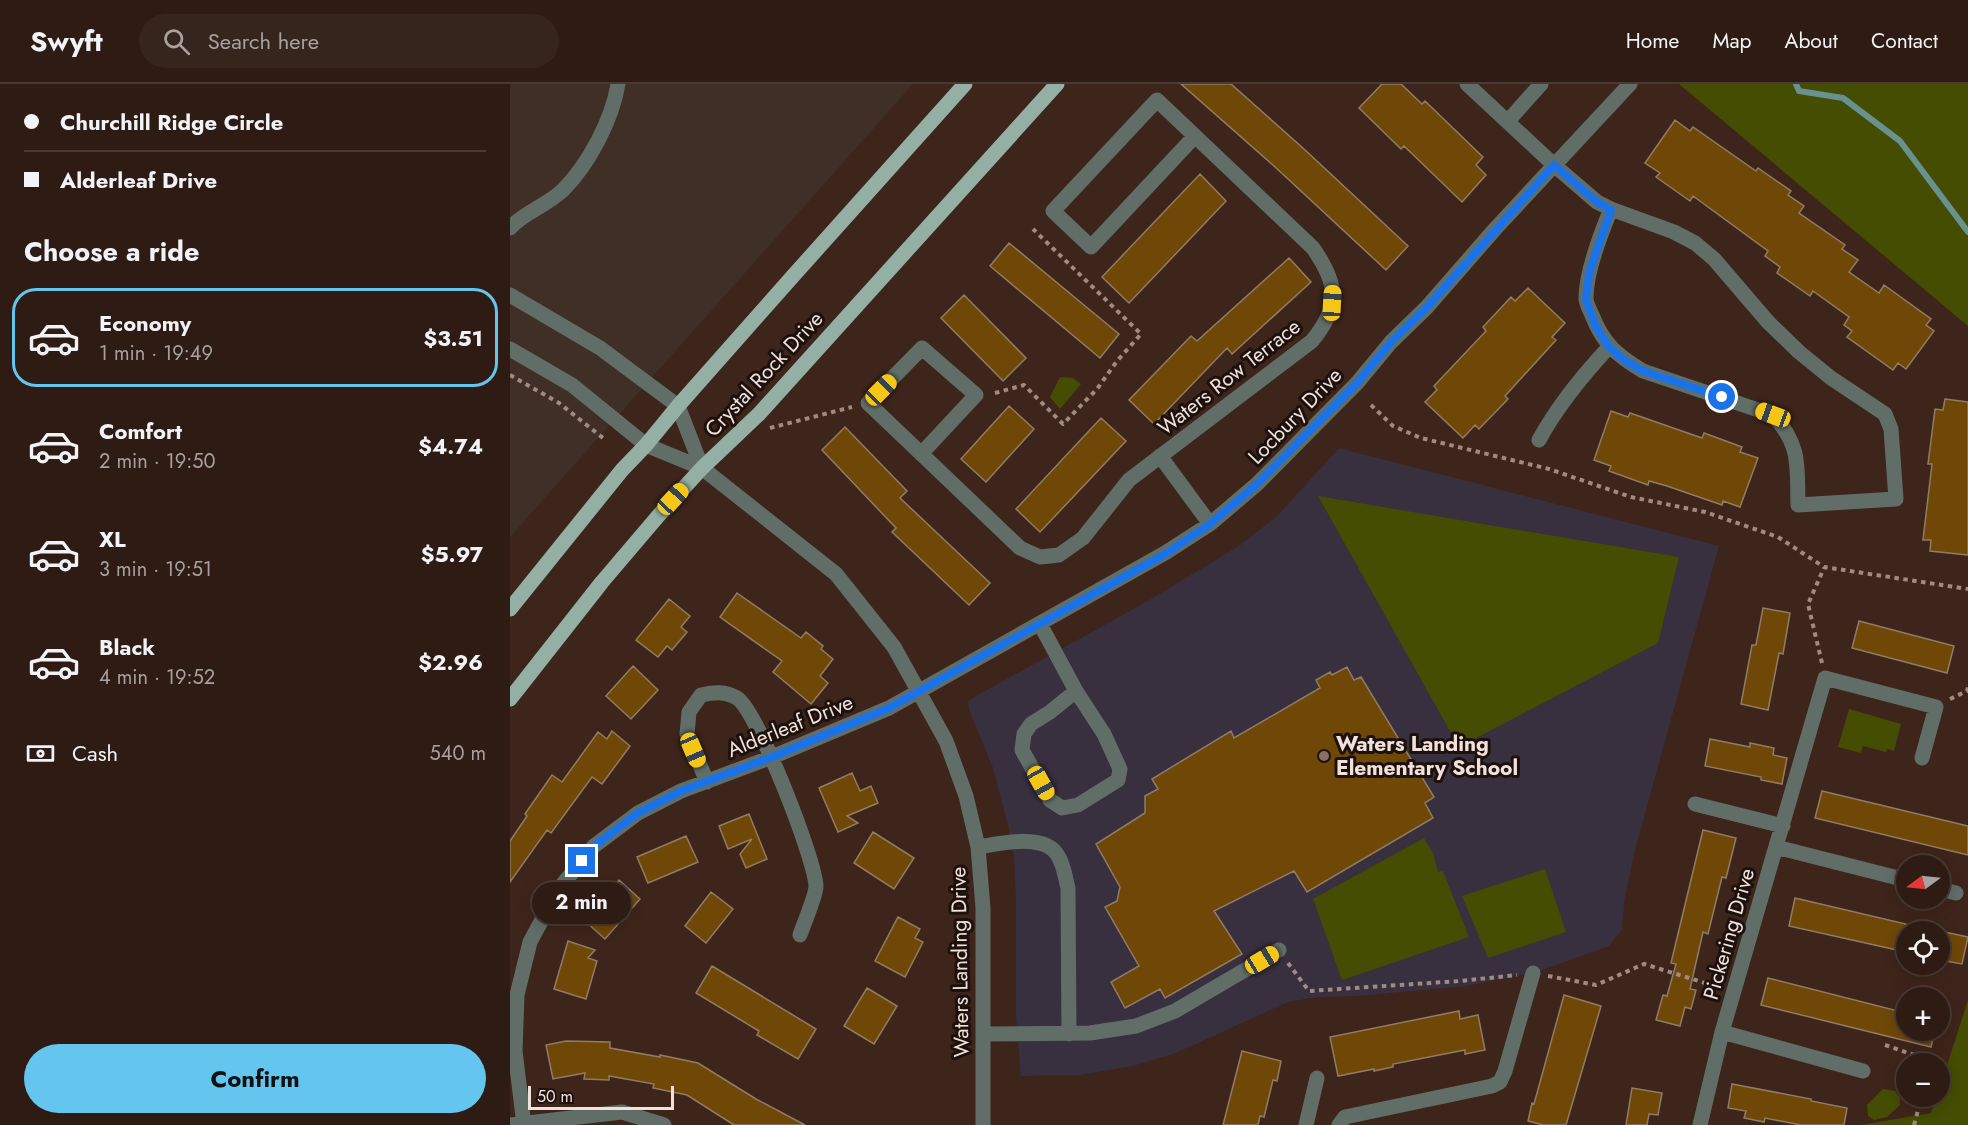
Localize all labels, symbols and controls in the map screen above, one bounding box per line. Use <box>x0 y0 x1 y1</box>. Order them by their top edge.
search box <box>139 14 559 68</box>
text: Swyft <box>30 21 103 62</box>
icon: search <box>160 25 193 58</box>
text: Search here <box>208 25 319 57</box>
text: Home <box>1626 26 1679 56</box>
text: Map <box>1712 26 1752 56</box>
text: About <box>1785 26 1838 56</box>
text: Contact <box>1871 26 1938 56</box>
text: Churchill Ridge Circle <box>60 106 283 138</box>
text: Alderleaf Drive <box>60 164 217 196</box>
text: Choose a ride <box>24 232 199 271</box>
car <box>1322 285 1342 321</box>
street label: Crystal Rock Drive <box>698 305 830 443</box>
text: Economy <box>99 307 191 339</box>
icon: car <box>27 311 81 365</box>
street label: Waters Row Terrace <box>1151 312 1307 442</box>
text: $3.51 <box>424 322 483 354</box>
text: 1 min · 19:49 <box>99 339 213 368</box>
street label: Locbury Drive <box>1241 361 1349 471</box>
car <box>862 371 900 409</box>
route start <box>1708 383 1735 410</box>
car <box>1753 400 1793 430</box>
text: Comfort <box>99 415 182 447</box>
icon: car <box>27 419 81 473</box>
text: $4.74 <box>418 430 483 462</box>
text: 2 min · 19:50 <box>99 447 215 476</box>
car <box>654 480 692 518</box>
text: XL <box>99 523 126 555</box>
icon: car <box>27 527 81 581</box>
text: $5.97 <box>421 538 483 570</box>
text: 3 min · 19:51 <box>99 555 212 584</box>
text: Black <box>99 631 155 663</box>
icon: car <box>27 635 81 689</box>
text: $2.96 <box>418 646 483 678</box>
text: 4 min · 19:52 <box>99 663 215 692</box>
street label: Alderleaf Drive <box>723 687 858 765</box>
place label: Waters Landing Elementary School <box>1336 729 1518 783</box>
car <box>678 730 708 770</box>
icon: cash <box>24 737 57 770</box>
text: Cash <box>72 737 118 769</box>
text: 540 m <box>429 739 486 768</box>
marker: Waters Landing Elementary School <box>1317 749 1331 763</box>
car <box>1024 763 1058 803</box>
route end <box>568 847 595 874</box>
north arrow <box>1896 855 1950 909</box>
map controls <box>1896 855 1950 1107</box>
street label: Pickering Drive <box>1696 865 1762 1003</box>
street label: Waters Landing Drive <box>943 866 977 1058</box>
callout: 2 min <box>532 882 632 924</box>
text: 2 min <box>555 888 608 917</box>
button: locate <box>1896 921 1950 975</box>
car <box>1242 943 1282 977</box>
button: + <box>1896 987 1950 1041</box>
button: Confirm <box>24 1044 486 1113</box>
button: − <box>1896 1053 1950 1107</box>
scale bar <box>528 1083 674 1110</box>
text: 50 m <box>537 1085 573 1108</box>

